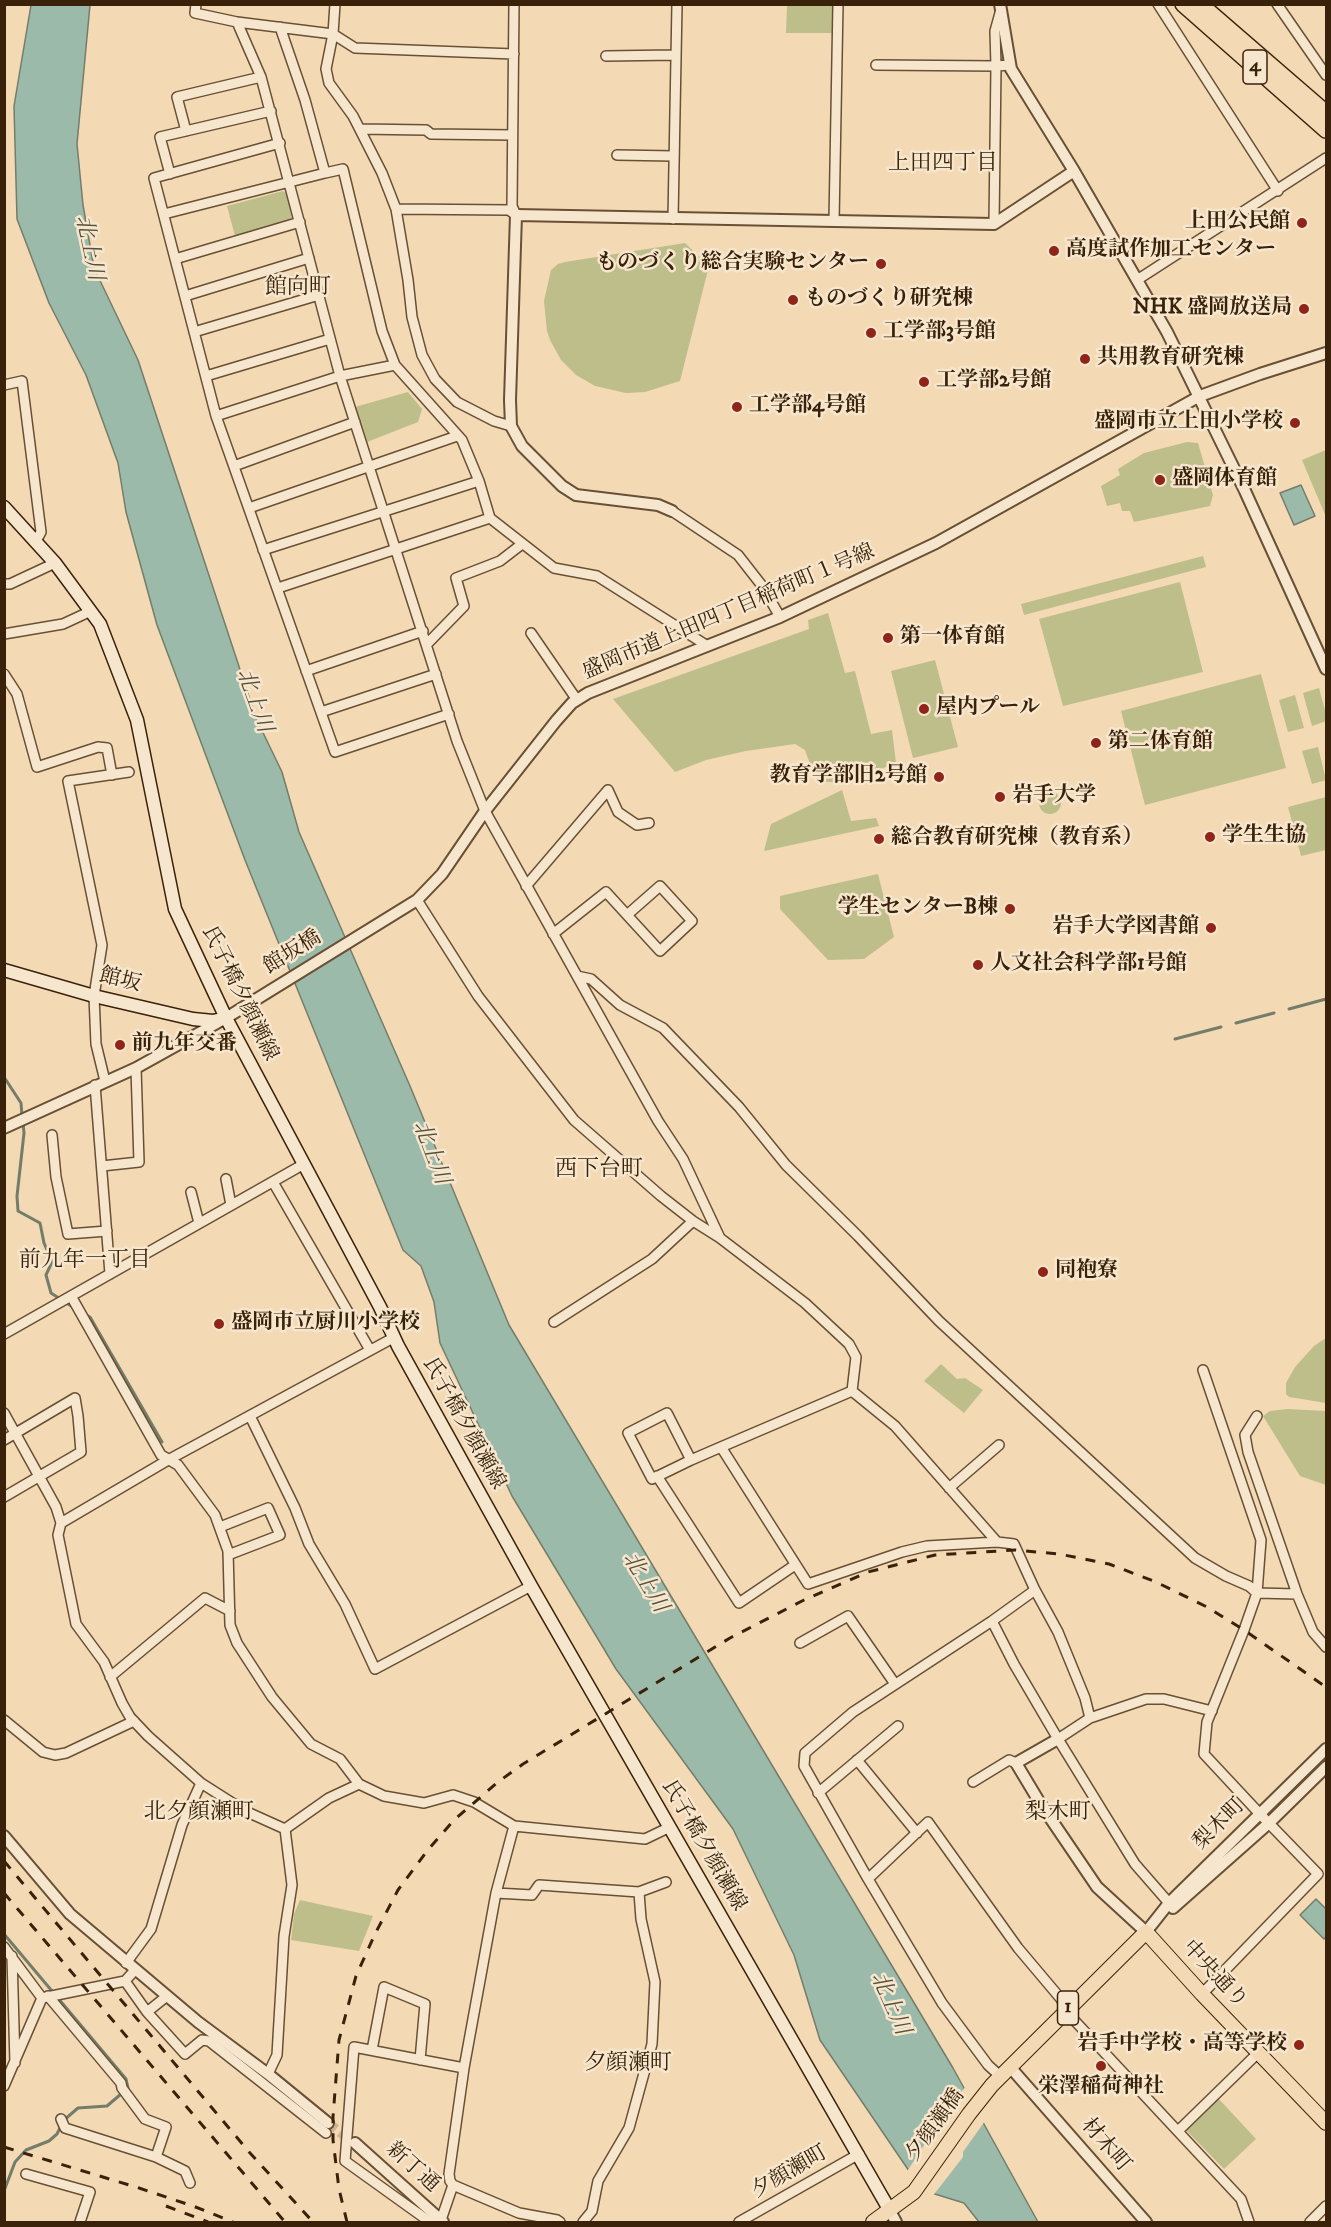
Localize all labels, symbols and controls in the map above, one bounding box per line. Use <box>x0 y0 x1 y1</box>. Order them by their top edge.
road number: 4 <box>1243 50 1267 84</box>
district label: 上田四丁目 <box>888 151 998 177</box>
place label: 上田公民館 <box>1185 210 1290 236</box>
water label: 北上川 <box>68 213 108 283</box>
marker: 上田公民館 <box>1295 216 1309 230</box>
place label: 高度試作加工センター <box>1066 238 1276 264</box>
marker: 高度試作加工センター <box>1047 244 1061 258</box>
place label: ものづくり総合実験センター <box>596 251 869 277</box>
marker: ものづくり総合実験センター <box>874 257 888 271</box>
district label: 館向町 <box>265 275 331 301</box>
place label: ものづくり研究棟 <box>805 287 973 313</box>
marker: ものづくり研究棟 <box>786 293 800 307</box>
place label: NHK 盛岡放送局 <box>1133 296 1292 322</box>
marker: NHK 盛岡放送局 <box>1297 302 1311 316</box>
place label: 工学部3号館 <box>883 320 996 346</box>
marker: 工学部3号館 <box>864 326 878 340</box>
place label: 共用教育研究棟 <box>1097 346 1244 372</box>
marker: 共用教育研究棟 <box>1078 352 1092 366</box>
place label: 工学部2号館 <box>936 369 1051 395</box>
marker: 工学部2号館 <box>917 375 931 389</box>
place label: 工学部4号館 <box>749 394 866 420</box>
marker: 工学部4号館 <box>730 400 744 414</box>
place label: 盛岡市立上田小学校 <box>1094 410 1283 436</box>
marker: 盛岡市立上田小学校 <box>1288 416 1302 430</box>
place label: 盛岡体育館 <box>1172 467 1277 493</box>
marker: 盛岡体育館 <box>1153 473 1167 487</box>
street label: 盛岡市道上田四丁目稲荷町１号線 <box>579 540 879 686</box>
place label: 第一体育館 <box>900 625 1005 651</box>
marker: 第一体育館 <box>881 631 895 645</box>
water label: 北上川 <box>229 665 277 737</box>
place label: 屋内プール <box>936 696 1040 722</box>
marker: 屋内プール <box>917 702 931 716</box>
place label: 第二体育館 <box>1108 730 1213 756</box>
marker: 第二体育館 <box>1089 736 1103 750</box>
place label: 教育学部旧2号館 <box>770 764 927 790</box>
marker: 教育学部旧2号館 <box>932 770 946 784</box>
place label: 岩手大学 <box>1012 784 1096 810</box>
marker: 岩手大学 <box>993 790 1007 804</box>
place label: 学生生協 <box>1222 824 1306 850</box>
place label: 総合教育研究棟（教育系） <box>891 826 1143 852</box>
marker: 学生生協 <box>1203 830 1217 844</box>
marker: 総合教育研究棟（教育系） <box>872 832 886 846</box>
place label: 学生センターB棟 <box>838 896 998 922</box>
marker: 学生センターB棟 <box>1003 902 1017 916</box>
place label: 岩手大学図書館 <box>1052 915 1199 941</box>
marker: 岩手大学図書館 <box>1204 921 1218 935</box>
street label: 氏子橋夕顔瀬線 <box>195 922 283 1066</box>
street label: 館坂橋 <box>260 926 326 980</box>
place label: 人文社会科学部1号館 <box>990 952 1187 978</box>
marker: 人文社会科学部1号館 <box>971 958 985 972</box>
street label: 館坂 <box>97 964 143 998</box>
place label: 前九年交番 <box>132 1032 237 1058</box>
marker: 前九年交番 <box>113 1038 127 1052</box>
water label: 北上川 <box>406 1117 454 1189</box>
district label: 西下台町 <box>555 1157 643 1183</box>
district label: 前九年一丁目 <box>19 1248 151 1274</box>
place label: 同袍寮 <box>1055 1259 1118 1285</box>
marker: 同袍寮 <box>1036 1265 1050 1279</box>
place label: 盛岡市立厨川小学校 <box>231 1311 420 1337</box>
marker: 盛岡市立厨川小学校 <box>212 1317 226 1331</box>
street label: 氏子橋夕顔瀬線 <box>416 1354 510 1494</box>
water label: 北上川 <box>616 1548 672 1618</box>
street label: 氏子橋夕顔瀬線 <box>655 1776 751 1916</box>
street label: 梨木町 <box>1189 1794 1251 1856</box>
district label: 北夕顔瀬町 <box>144 1800 254 1826</box>
district label: 梨木町 <box>1025 1800 1091 1826</box>
street label: 中央通り <box>1176 1936 1252 2014</box>
water label: 北上川 <box>864 1968 914 2040</box>
road number: 1 <box>1058 1991 1078 2025</box>
place label: 岩手中学校・高等学校 <box>1077 2032 1287 2058</box>
marker: 岩手中学校・高等学校 <box>1292 2038 1306 2052</box>
district label: 夕顔瀬町 <box>584 2051 672 2077</box>
marker: 栄澤稲荷神社 <box>1094 2059 1108 2073</box>
place label: 栄澤稲荷神社 <box>1038 2075 1164 2101</box>
street label: 夕顔瀬橋 <box>901 2085 971 2167</box>
street label: 材木町 <box>1075 2114 1135 2178</box>
street label: 新丁通 <box>380 2138 444 2198</box>
street label: 夕顔瀬町 <box>747 2141 833 2205</box>

